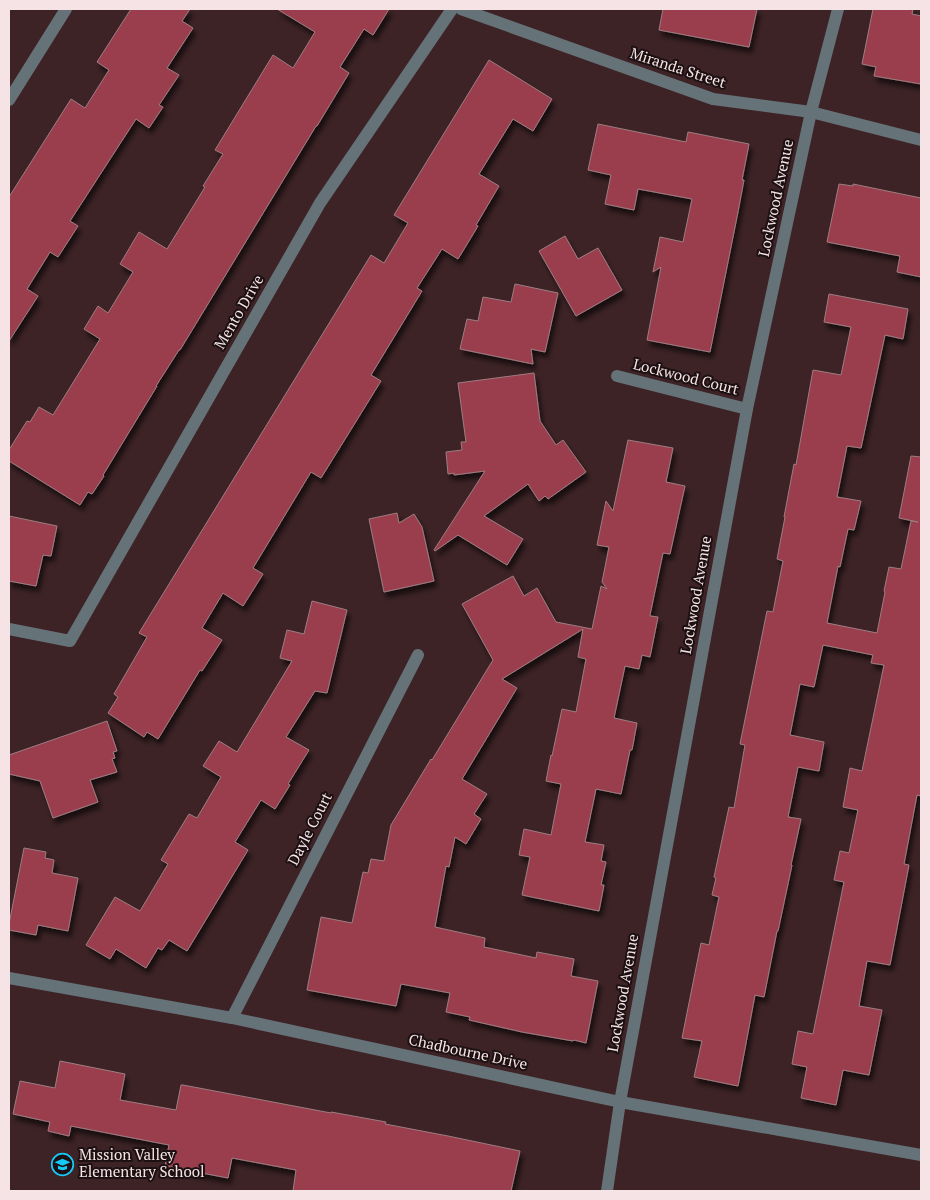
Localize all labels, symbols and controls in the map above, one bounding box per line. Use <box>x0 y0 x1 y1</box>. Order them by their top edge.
street label: Miranda Street <box>628 42 729 92</box>
street label: Lockwood Avenue <box>753 137 797 258</box>
street label: Mento Drive <box>209 271 267 352</box>
street label: Lockwood Court <box>631 353 742 399</box>
street label: Lockwood Avenue <box>675 534 715 655</box>
street label: Dayle Court <box>282 788 336 868</box>
street label: Lockwood Avenue <box>602 932 642 1053</box>
street label: Chadbourne Drive <box>407 1029 530 1073</box>
place label: Mission Valley Elementary School <box>79 1144 205 1181</box>
school or university icon: Mission Valley Elementary School <box>51 1152 75 1176</box>

